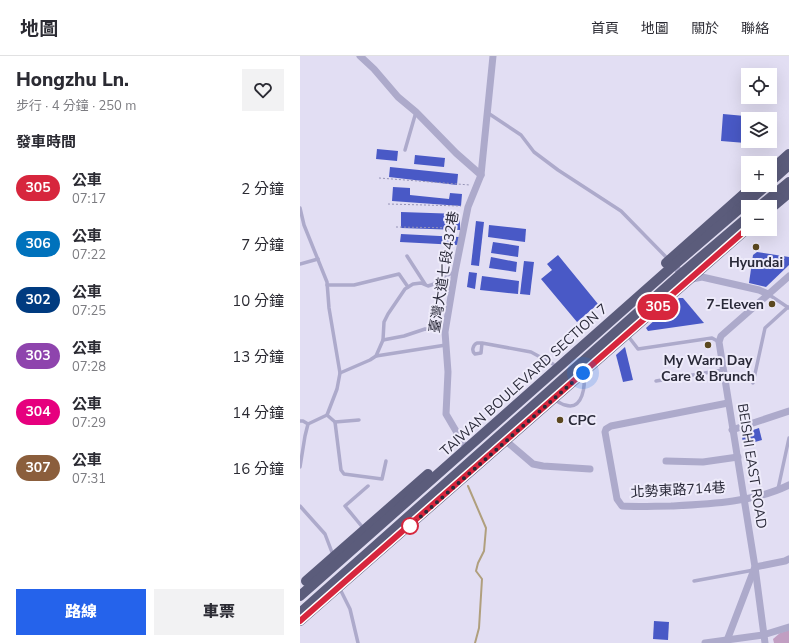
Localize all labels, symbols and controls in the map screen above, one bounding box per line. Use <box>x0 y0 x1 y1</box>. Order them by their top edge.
text: 地圖 <box>20 16 58 42</box>
text: 首頁 <box>591 19 619 38</box>
text: 地圖 <box>641 19 669 38</box>
text: 關於 <box>691 19 719 38</box>
text: 聯絡 <box>741 19 769 38</box>
text: Hongzhu Ln. <box>16 67 129 93</box>
map controls <box>741 68 777 236</box>
button: locate <box>741 68 777 104</box>
button: heart <box>242 69 284 111</box>
text: 步行 · 4 分鐘 · 250 m <box>16 97 136 115</box>
button: layers <box>741 112 777 148</box>
text: 發車時間 <box>16 132 76 152</box>
button: + <box>741 156 777 192</box>
text: 公車 <box>72 170 102 190</box>
text: 305 <box>25 178 51 197</box>
text: 2 分鐘 <box>241 179 284 199</box>
text: 07:17 <box>72 190 106 208</box>
button: − <box>741 200 777 236</box>
street label: 臺灣大道七段432巷 <box>425 210 463 334</box>
text: 公車 <box>72 226 102 246</box>
text: 306 <box>25 234 51 253</box>
text: 7 分鐘 <box>241 235 284 255</box>
marker: Hyundai <box>751 242 761 252</box>
text: 07:22 <box>72 246 106 264</box>
place label: Hyundai <box>729 253 783 272</box>
text: 公車 <box>72 282 102 302</box>
text: 302 <box>25 290 51 309</box>
text: 10 分鐘 <box>232 291 284 311</box>
line badge: 305 <box>635 294 681 320</box>
place label: 7-Eleven <box>706 295 764 314</box>
text: 305 <box>645 297 671 316</box>
street label: TAIWAN BOULEVARD SECTION 7 <box>436 299 612 461</box>
marker: 7-Eleven <box>767 299 777 309</box>
text: 07:25 <box>72 302 106 320</box>
text: 公車 <box>72 338 102 358</box>
marker: My Warn Day Care & Brunch <box>703 340 713 350</box>
text: 303 <box>25 346 51 365</box>
text: 13 分鐘 <box>232 347 284 367</box>
place label: My Warn Day Care & Brunch <box>661 351 755 386</box>
text: 07:28 <box>72 358 106 376</box>
your location <box>573 363 593 383</box>
text: 公車 <box>72 394 102 414</box>
text: 304 <box>25 402 51 421</box>
street label: BEISHI EAST ROAD <box>733 402 771 530</box>
text: 14 分鐘 <box>232 403 284 423</box>
place label: CPC <box>568 411 597 430</box>
text: 07:29 <box>72 414 106 432</box>
marker: CPC <box>555 415 565 425</box>
text: 公車 <box>72 450 102 470</box>
text: 307 <box>25 458 51 477</box>
text: 16 分鐘 <box>232 459 284 479</box>
text: 07:31 <box>72 470 106 488</box>
street label: 北勢東路714巷 <box>630 478 726 502</box>
unlabelled marker <box>401 517 419 535</box>
button: 路線 <box>16 589 146 635</box>
button: 車票 <box>154 589 284 635</box>

